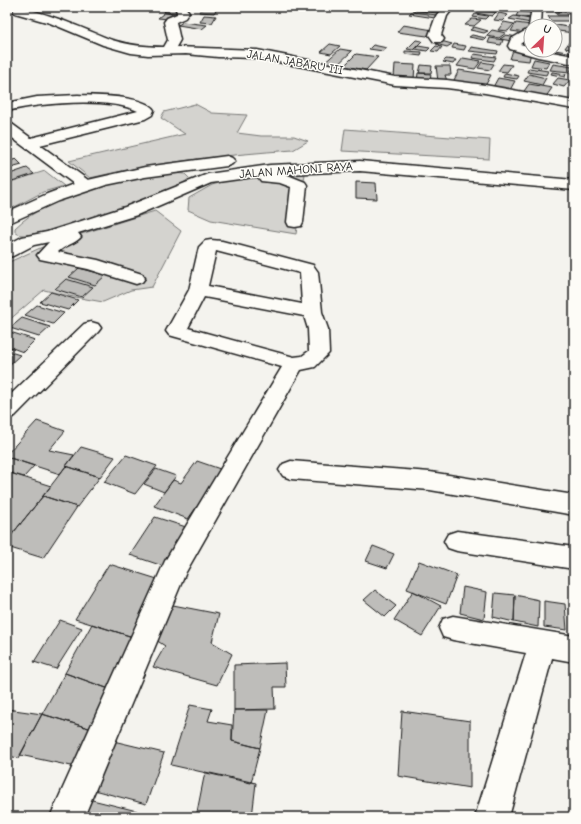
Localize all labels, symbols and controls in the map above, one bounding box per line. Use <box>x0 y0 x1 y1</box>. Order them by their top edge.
north arrow <box>523 18 563 58</box>
text: U <box>541 22 553 37</box>
street label: JALAN JABARU III <box>246 47 345 77</box>
street label: JALAN MAHONI RAYA <box>239 159 353 181</box>

